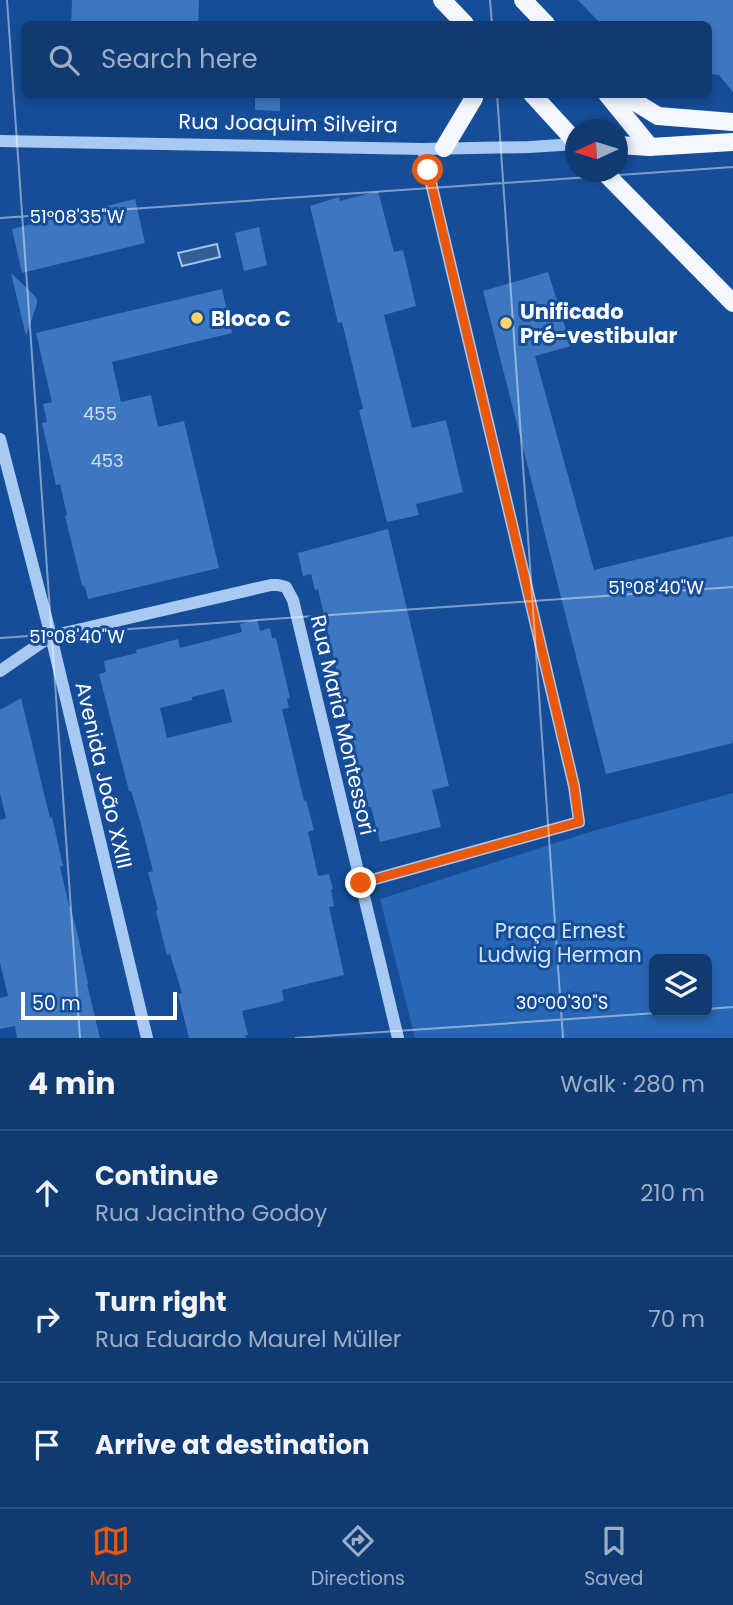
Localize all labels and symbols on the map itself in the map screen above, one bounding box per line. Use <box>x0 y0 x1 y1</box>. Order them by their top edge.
street label: Rua Joaquim Silveira <box>178 107 398 139</box>
north arrow <box>565 119 628 182</box>
route start <box>412 154 443 185</box>
text: 51°08'35"W <box>30 204 125 229</box>
place label: Unificado Pré-vestibular <box>520 297 678 350</box>
place label: Bloco C <box>211 304 291 333</box>
marker: Bloco C <box>189 310 205 326</box>
marker: Unificado Pré-vestibular <box>498 315 514 331</box>
house number: 455 <box>83 401 117 426</box>
house number: 453 <box>90 448 124 473</box>
text: 51°08'40"W <box>608 575 704 600</box>
street label: Rua Maria Montessori <box>304 612 382 838</box>
text: 51°08'40"W <box>29 624 125 649</box>
street label: Avenida João XXIII <box>68 679 140 871</box>
route end <box>345 867 376 898</box>
park label: Praça Ernest Ludwig Herman <box>478 916 642 969</box>
scale bar <box>21 989 177 1021</box>
text: 30°00'30"S <box>516 990 608 1015</box>

